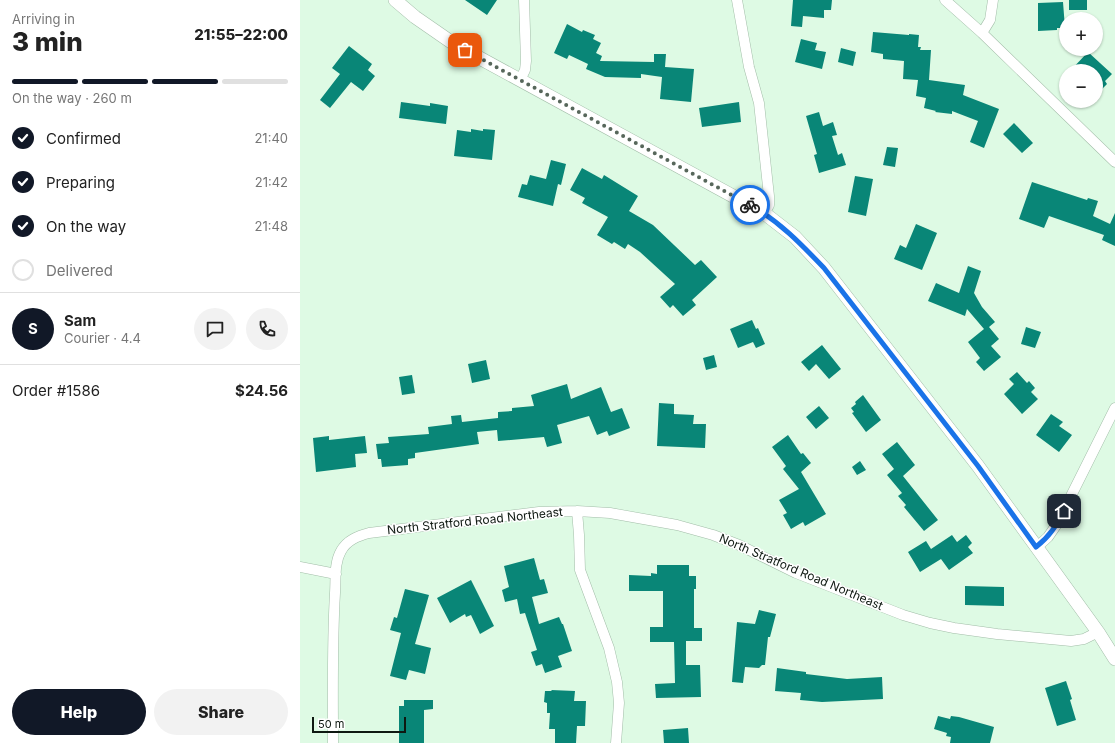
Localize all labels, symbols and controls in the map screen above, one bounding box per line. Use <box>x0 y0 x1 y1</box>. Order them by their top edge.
text: Arriving in <box>12 11 75 27</box>
map controls <box>1059 12 1103 108</box>
button: + <box>1059 12 1103 56</box>
text: 21:55–22:00 <box>194 25 288 44</box>
text: 3 min <box>12 26 83 57</box>
pin <box>448 33 482 67</box>
icon: bag <box>454 39 476 61</box>
button: − <box>1059 64 1103 108</box>
text: On the way · 260 m <box>12 90 132 106</box>
icon: check <box>12 127 34 149</box>
text: Confirmed <box>46 129 121 148</box>
text: 21:40 <box>254 130 288 146</box>
icon: check <box>12 171 34 193</box>
text: Preparing <box>46 173 115 192</box>
text: 21:42 <box>255 174 288 190</box>
courier <box>730 185 770 225</box>
icon: bike <box>739 194 761 216</box>
icon: check <box>12 215 34 237</box>
text: On the way <box>46 217 126 236</box>
text: 21:48 <box>255 218 288 234</box>
text: Delivered <box>46 261 113 280</box>
button: chat <box>194 308 236 350</box>
button: phone <box>246 308 288 350</box>
text: Sam <box>64 311 96 330</box>
text: S <box>28 319 38 338</box>
text: Courier · 4.4 <box>64 330 141 346</box>
text: Order #1586 <box>12 381 100 400</box>
text: $24.56 <box>235 381 288 400</box>
pin <box>1047 494 1081 528</box>
icon: home <box>1053 500 1075 522</box>
street label: North Stratford Road Northeast <box>386 504 564 537</box>
street label: North Stratford Road Northeast <box>717 530 885 613</box>
button: Help <box>12 689 146 735</box>
button: Share <box>154 689 288 735</box>
scale bar <box>312 715 406 734</box>
text: 50 m <box>318 717 344 731</box>

